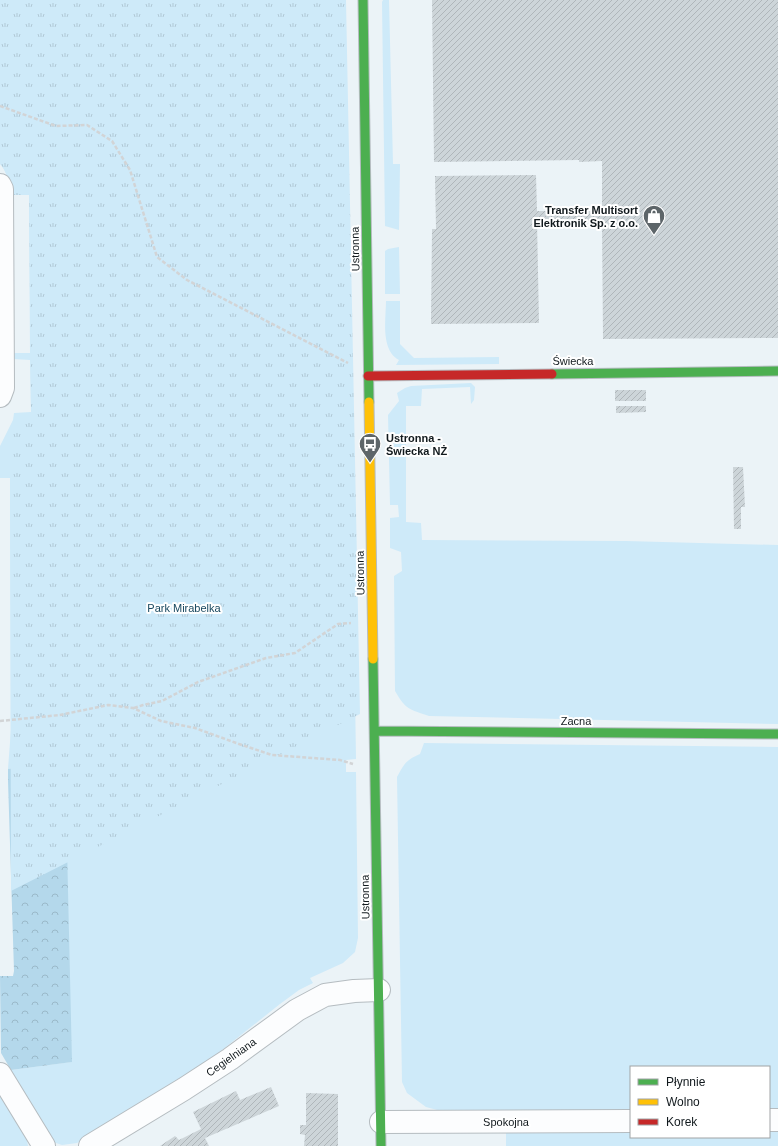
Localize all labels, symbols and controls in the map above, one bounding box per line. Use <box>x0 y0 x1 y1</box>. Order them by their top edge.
shop icon: Transfer Multisort Elektronik Sp. z o.o. <box>641 203 667 236</box>
place label: Transfer Multisort Elektronik Sp. z o.o. <box>533 204 638 229</box>
street label: Ustronna <box>349 226 361 271</box>
street label: Świecka <box>553 355 594 367</box>
bus stop icon: Ustronna - Świecka NŻ <box>357 431 383 464</box>
place label: Ustronna - Świecka NŻ <box>386 432 447 457</box>
street label: Ustronna <box>354 550 366 595</box>
park label: Park Mirabelka <box>147 602 222 614</box>
street label: Zacna <box>561 715 592 727</box>
street label: Ustronna <box>359 874 371 919</box>
street label: Cegielniana <box>204 1035 259 1079</box>
legend <box>630 1066 770 1138</box>
text: Płynnie <box>666 1075 706 1089</box>
text: Wolno <box>666 1095 700 1109</box>
text: Korek <box>666 1115 698 1129</box>
street label: Spokojna <box>483 1116 530 1128</box>

